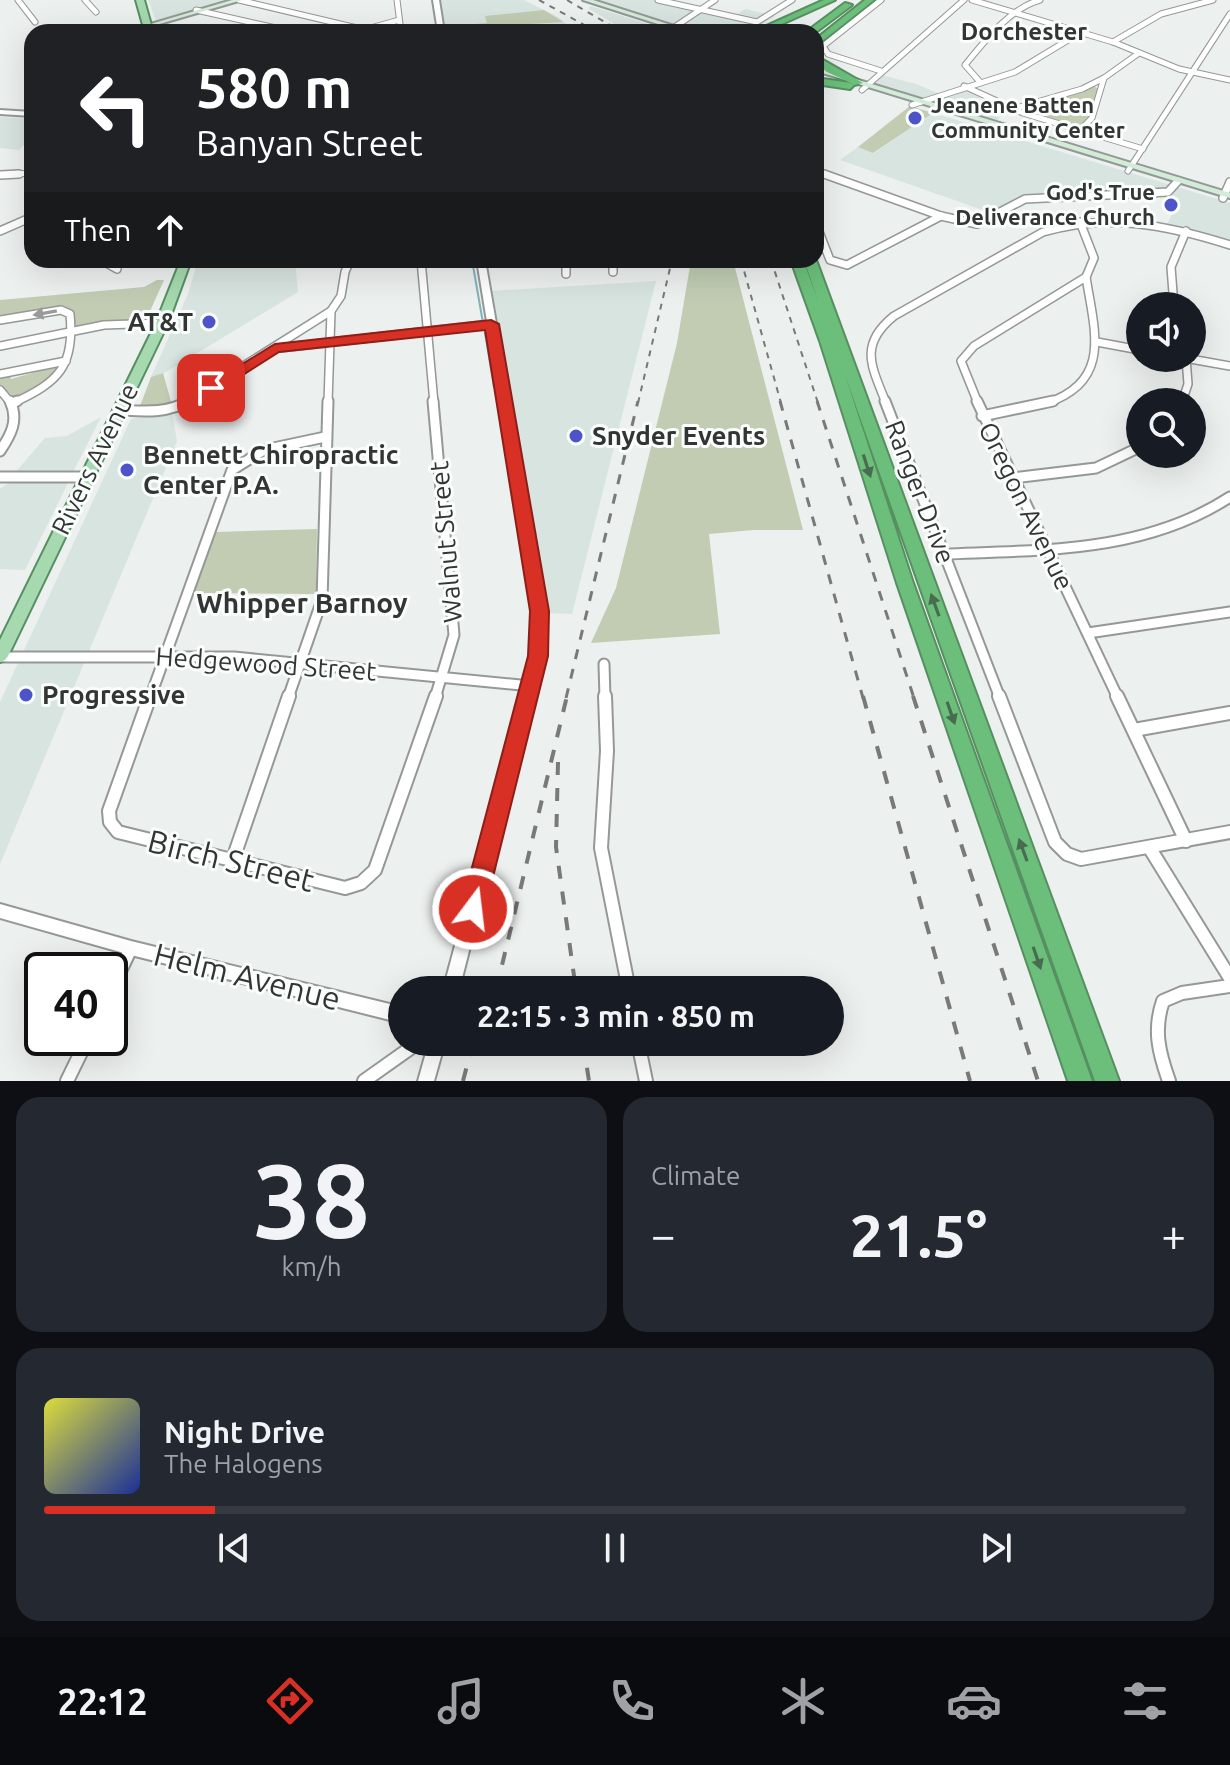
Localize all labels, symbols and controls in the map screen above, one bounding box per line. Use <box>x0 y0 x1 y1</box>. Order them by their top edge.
district label: Dorchester <box>961 18 1087 45</box>
icon: left <box>64 56 168 160</box>
text: 580 m <box>196 56 352 119</box>
place label: Jeanene Batten Community Center <box>931 92 1125 142</box>
marker: Jeanene Batten Community Center <box>906 109 924 127</box>
text: Banyan Street <box>196 122 423 163</box>
place label: God's True Deliverance Church <box>955 179 1155 229</box>
marker: God's True Deliverance Church <box>1162 196 1180 214</box>
icon: ahead <box>148 208 192 252</box>
text: Then <box>64 213 132 247</box>
map controls <box>1126 292 1206 468</box>
button: sound <box>1126 292 1206 372</box>
one-way arrow <box>32 307 57 320</box>
place label: AT&T <box>127 307 193 336</box>
marker: AT&T <box>200 313 218 331</box>
pin <box>177 354 245 422</box>
icon: arrive <box>189 366 233 410</box>
street label: Rivers Avenue <box>46 379 144 539</box>
button: search <box>1126 388 1206 468</box>
street label: Ranger Drive <box>880 416 961 567</box>
street label: Oregon Avenue <box>973 417 1080 594</box>
place label: Snyder Events <box>592 421 765 450</box>
marker: Snyder Events <box>567 427 585 445</box>
place label: Bennett Chiropractic Center P.A. <box>143 440 399 499</box>
one-way arrow <box>862 455 874 479</box>
street label: Walnut Street <box>424 460 467 624</box>
marker: Bennett Chiropractic Center P.A. <box>118 461 136 479</box>
district label: Whipper Barnoy <box>196 587 408 618</box>
one-way arrow <box>928 593 940 617</box>
street label: Hedgewood Street <box>155 641 377 686</box>
place label: Progressive <box>42 680 185 709</box>
marker: Progressive <box>17 686 35 704</box>
one-way arrow <box>945 701 957 725</box>
street label: Birch Street <box>144 822 318 898</box>
one-way arrow <box>1017 838 1029 862</box>
position arrow <box>431 867 515 951</box>
street label: Helm Avenue <box>150 935 344 1017</box>
one-way arrow <box>1031 946 1043 970</box>
speed limit sign: 40 <box>24 952 128 1056</box>
text: 22:15 · 3 min · 850 m <box>477 999 755 1033</box>
text: 38 <box>253 1141 370 1258</box>
text: Climate <box>651 1161 740 1190</box>
text: 21.5° <box>850 1201 987 1268</box>
text: − <box>651 1210 676 1259</box>
text: + <box>1161 1210 1186 1259</box>
text: km/h <box>281 1252 342 1281</box>
text: Night Drive <box>164 1415 325 1449</box>
text: The Halogens <box>164 1449 323 1478</box>
icon: previous <box>212 1526 256 1570</box>
icon: pause <box>593 1526 637 1570</box>
icon: next <box>974 1526 1018 1570</box>
icon: directions <box>262 1673 318 1729</box>
icon: music <box>433 1673 489 1729</box>
icon: phone <box>604 1673 660 1729</box>
icon: climate <box>775 1673 831 1729</box>
icon: car <box>946 1673 1002 1729</box>
icon: filters <box>1117 1673 1173 1729</box>
text: 22:12 <box>57 1681 148 1722</box>

